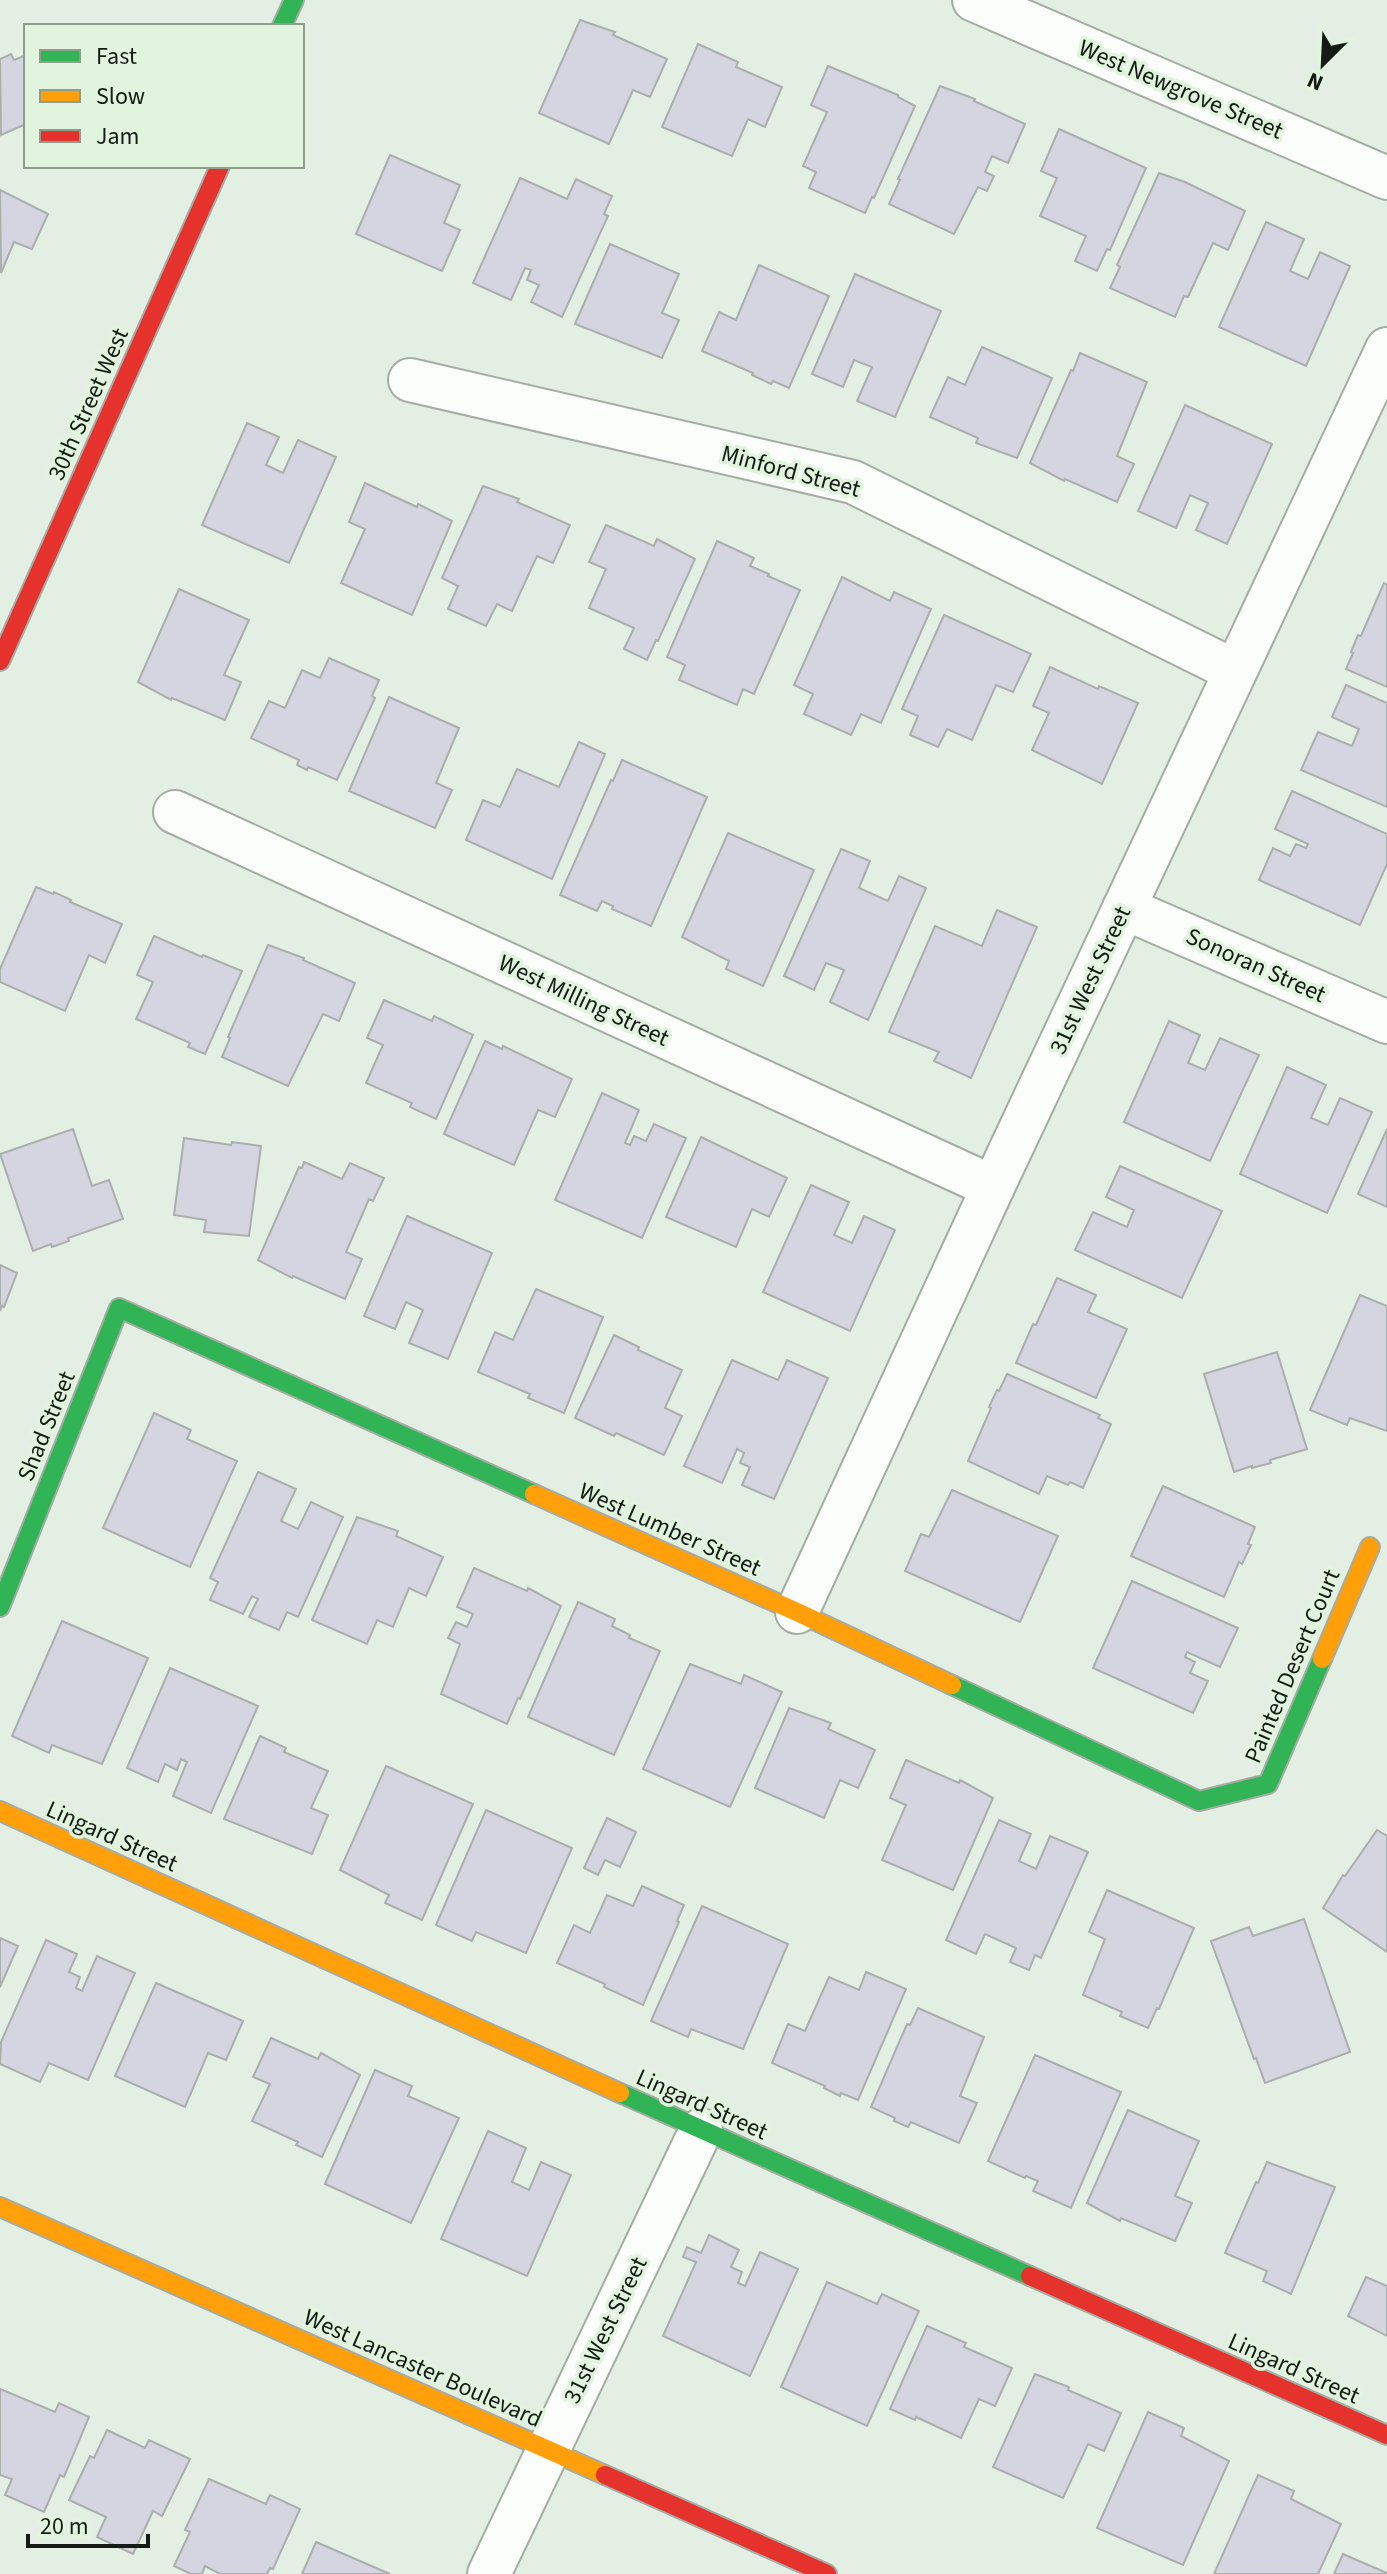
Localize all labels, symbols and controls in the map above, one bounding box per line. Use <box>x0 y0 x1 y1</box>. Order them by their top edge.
legend <box>24 24 304 168</box>
north arrow <box>1283 24 1363 104</box>
street label: West Newgrove Street <box>1073 31 1288 148</box>
text: Fast <box>96 39 137 74</box>
text: N <box>1302 64 1328 99</box>
text: Slow <box>96 79 145 114</box>
text: Jam <box>96 119 140 154</box>
street label: 30th Street West <box>39 323 138 486</box>
street label: Minford Street <box>717 436 864 507</box>
street label: 31st West Street <box>1041 900 1140 1060</box>
street label: Sonoran Street <box>1180 919 1331 1012</box>
street label: West Milling Street <box>493 946 675 1055</box>
street label: Shad Street <box>8 1366 84 1487</box>
street label: West Lumber Street <box>573 1474 766 1585</box>
street label: Painted Desert Court <box>1236 1564 1349 1769</box>
street label: Lingard Street <box>40 1792 183 1881</box>
street label: Lingard Street <box>630 2060 773 2149</box>
street label: 31st West Street <box>555 2251 656 2410</box>
street label: West Lancaster Boulevard <box>298 2300 548 2437</box>
street label: Lingard Street <box>1222 2324 1365 2413</box>
scale bar <box>28 2498 148 2548</box>
text: 20 m <box>40 2509 89 2544</box>

